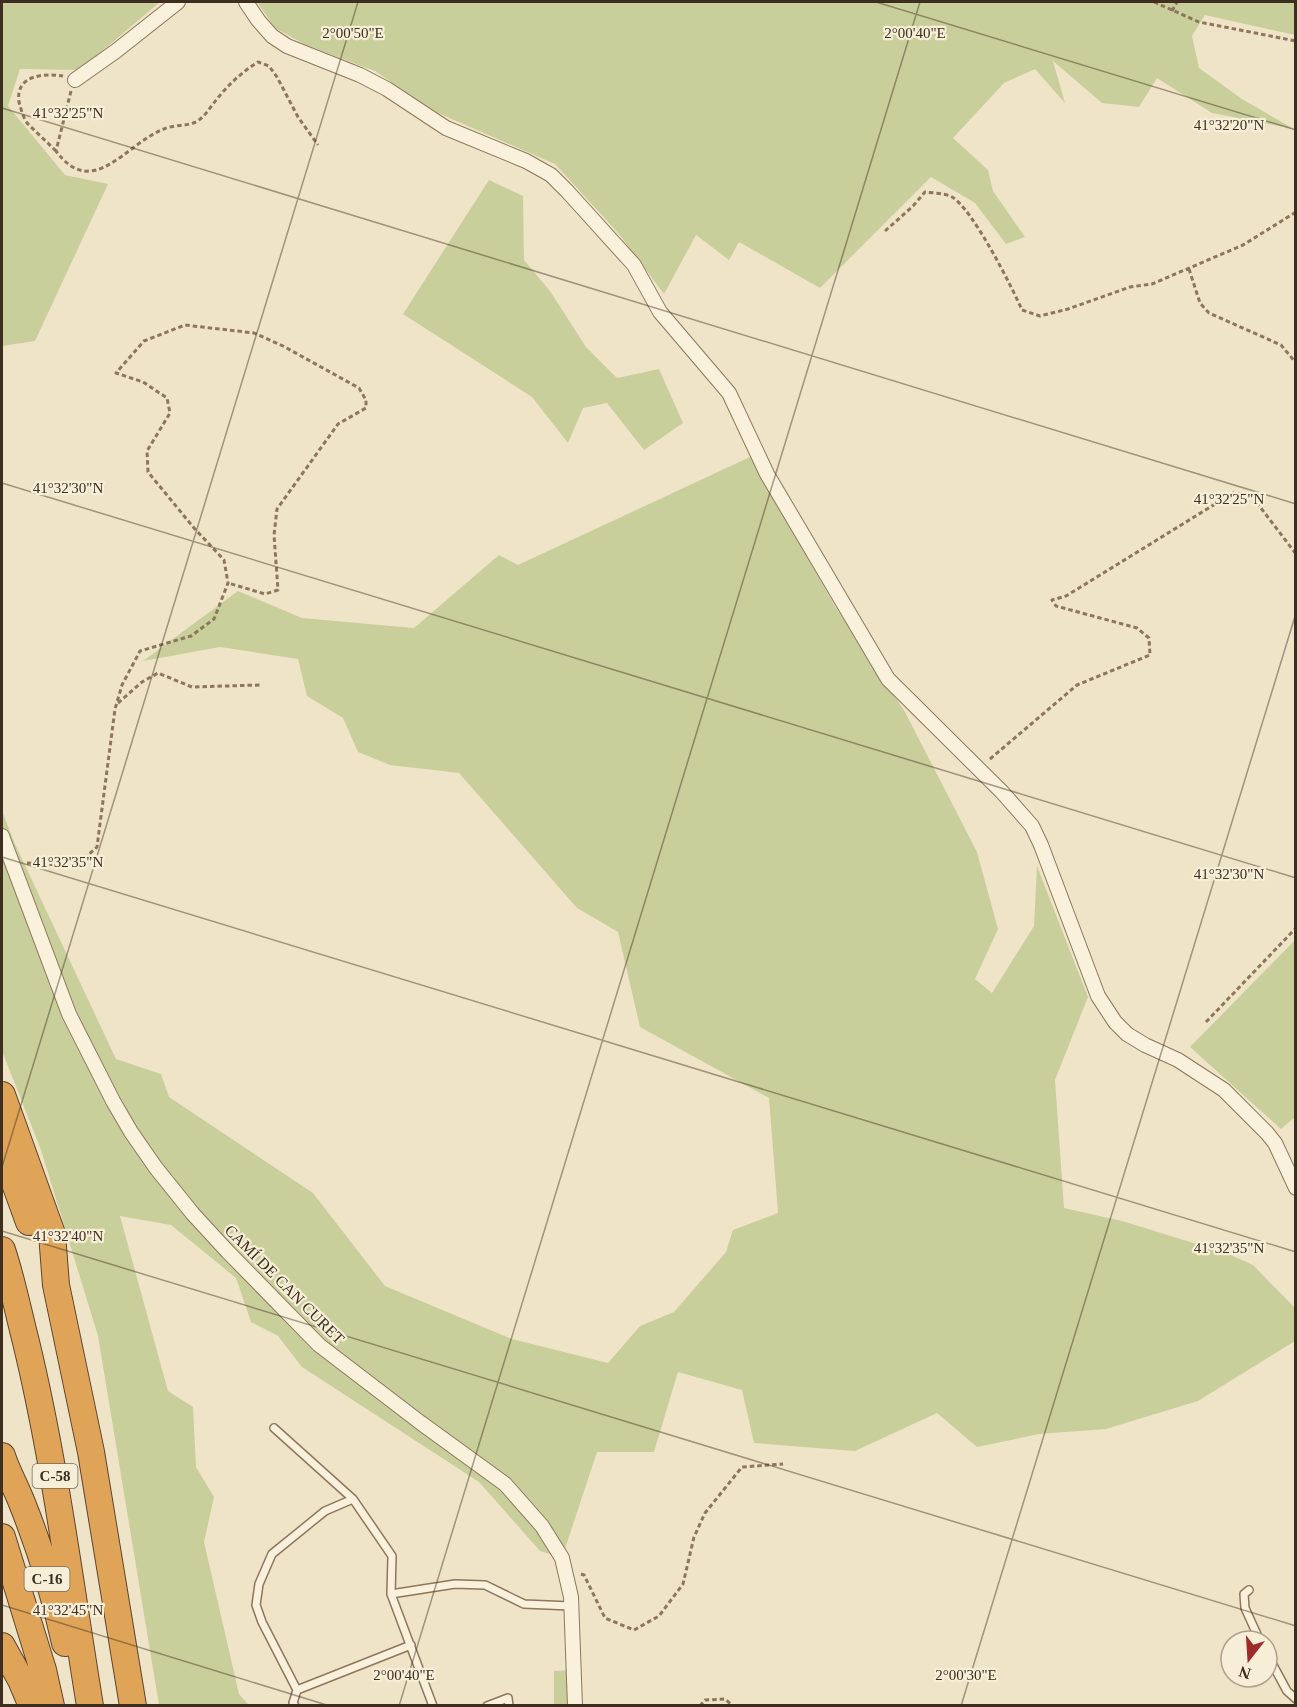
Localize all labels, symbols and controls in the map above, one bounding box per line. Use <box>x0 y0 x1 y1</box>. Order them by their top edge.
text: 2°00'50"E <box>322 25 384 41</box>
text: 2°00'40"E <box>884 25 946 41</box>
text: 41°32'25"N <box>33 105 103 121</box>
text: 41°32'20"N <box>1194 117 1264 133</box>
text: 41°32'30"N <box>33 480 103 496</box>
text: 41°32'25"N <box>1194 491 1264 507</box>
text: 41°32'35"N <box>33 854 103 870</box>
text: 41°32'30"N <box>1194 866 1264 882</box>
street label: CAMÍ DE CAN CURET <box>222 1221 349 1348</box>
text: 41°32'40"N <box>33 1228 103 1244</box>
text: 41°32'35"N <box>1194 1240 1264 1256</box>
road number: C-58 <box>32 1464 78 1488</box>
road number: C-16 <box>24 1567 70 1591</box>
text: 41°32'45"N <box>33 1602 103 1618</box>
north arrow <box>1219 1629 1279 1689</box>
text: N <box>1236 1663 1253 1683</box>
text: 2°00'40"E <box>373 1667 435 1683</box>
text: 2°00'30"E <box>935 1667 997 1683</box>

